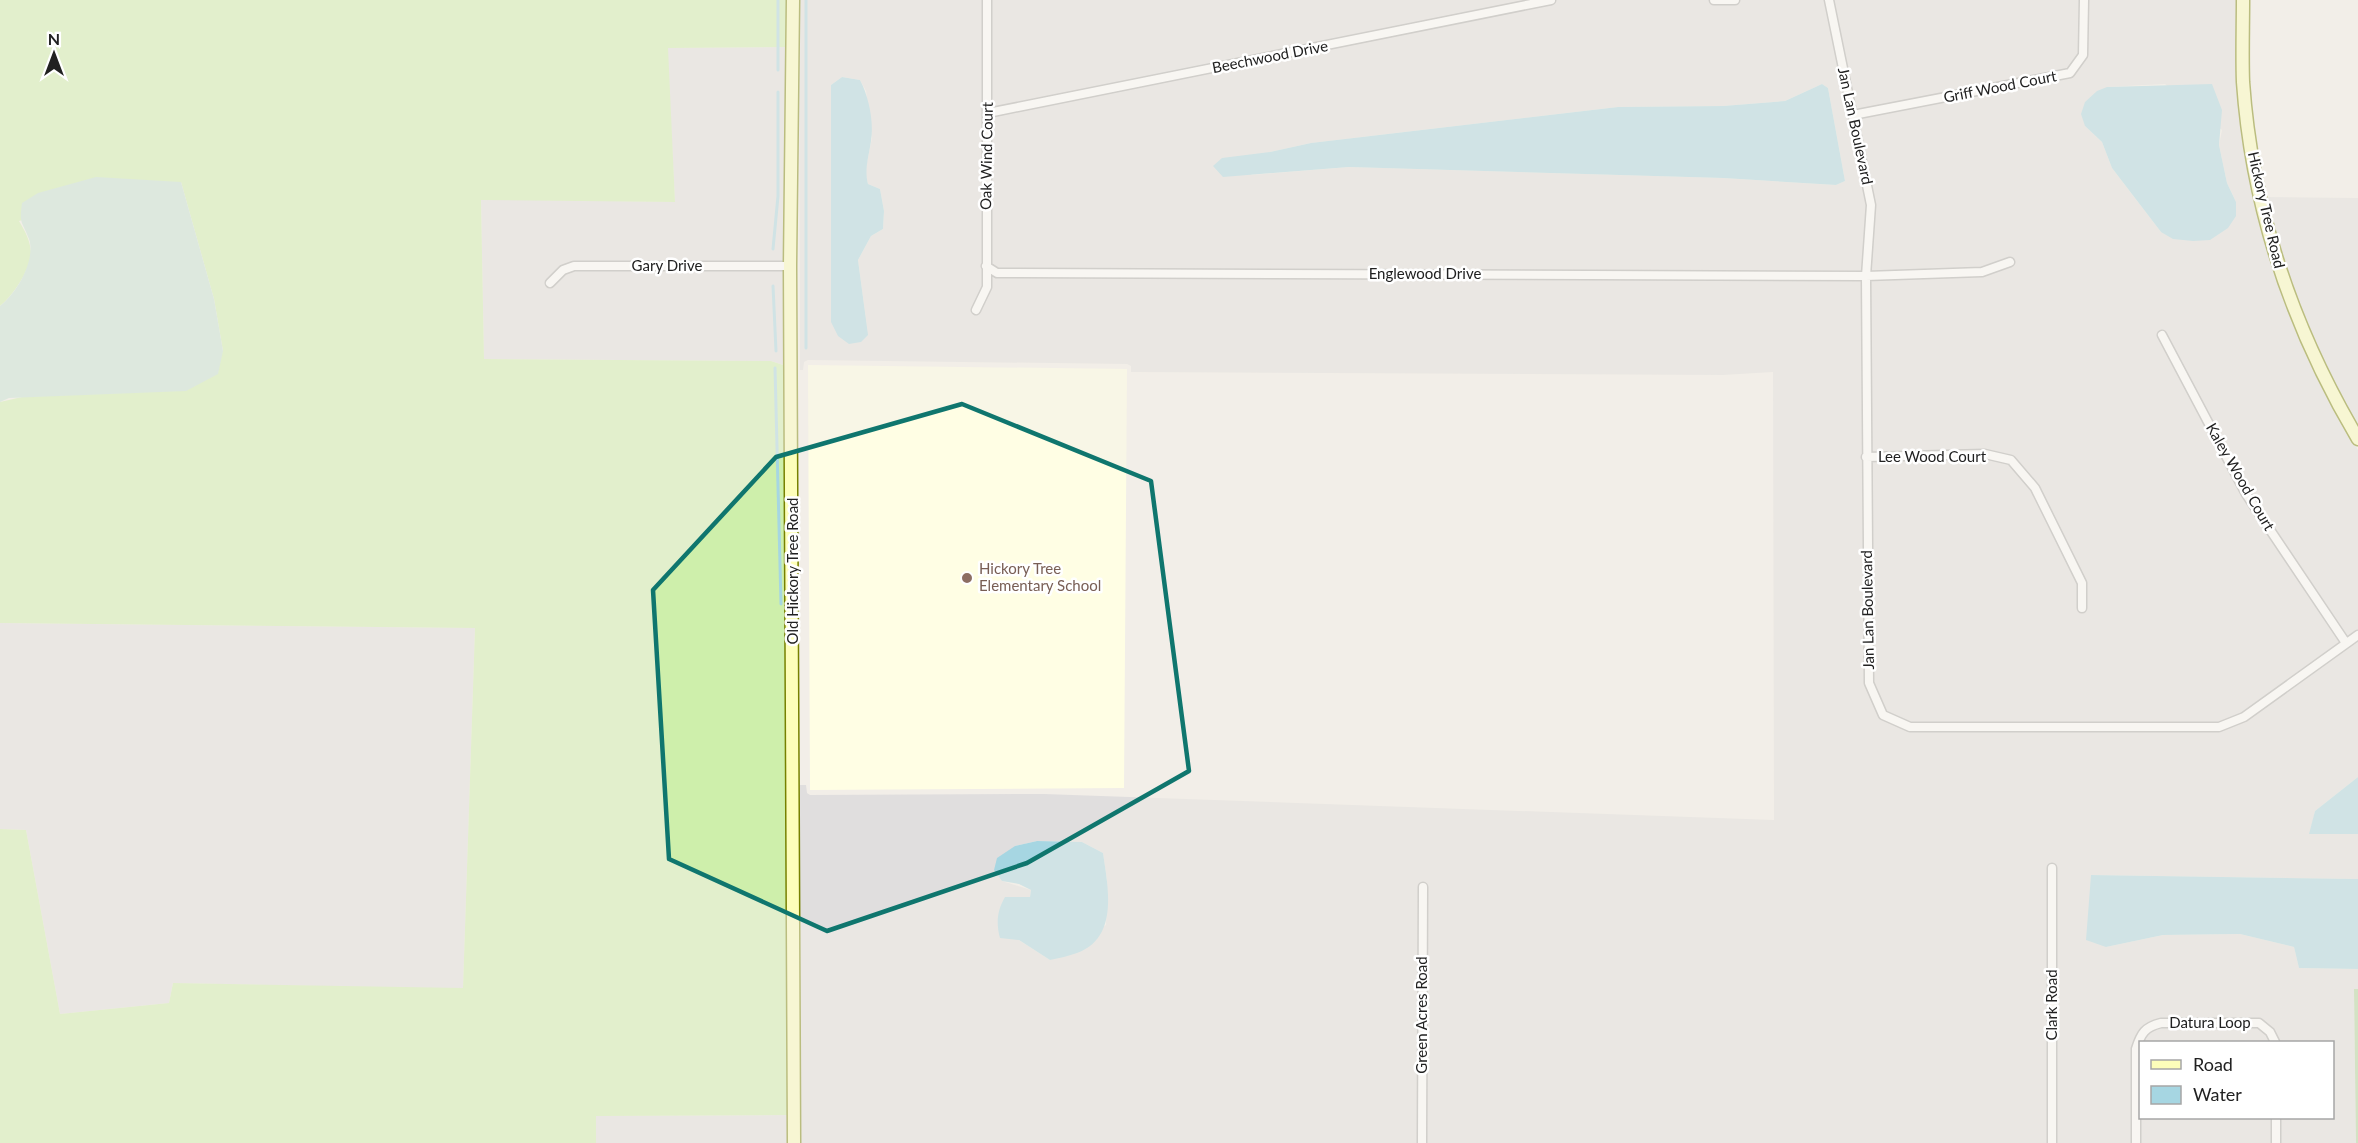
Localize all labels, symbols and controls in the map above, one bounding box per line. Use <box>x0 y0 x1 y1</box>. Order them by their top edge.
north arrow <box>24 24 84 84</box>
text: N <box>48 29 60 48</box>
street label: Beechwood Drive <box>1210 36 1329 76</box>
street label: Jan Lan Boulevard <box>1835 66 1877 186</box>
street label: Griff Wood Court <box>1942 66 2058 106</box>
street label: Oak Wind Court <box>976 101 996 210</box>
street label: Hickory Tree Road <box>2245 150 2289 270</box>
street label: Gary Drive <box>632 256 702 274</box>
street label: Englewood Drive <box>1369 264 1481 282</box>
street label: Kaley Wood Court <box>2203 420 2279 534</box>
street label: Lee Wood Court <box>1878 447 1987 465</box>
street label: Old Hickory Tree Road <box>783 498 801 644</box>
street label: Jan Lan Boulevard <box>1857 550 1877 670</box>
place label: Hickory Tree Elementary School <box>979 559 1101 594</box>
marker: Hickory Tree Elementary School <box>960 571 974 585</box>
street label: Green Acres Road <box>1412 956 1430 1074</box>
street label: Clark Road <box>2042 969 2060 1041</box>
street label: Datura Loop <box>2169 1013 2251 1031</box>
legend <box>2139 1041 2334 1119</box>
text: Road <box>2193 1053 2233 1075</box>
text: Water <box>2193 1083 2242 1105</box>

